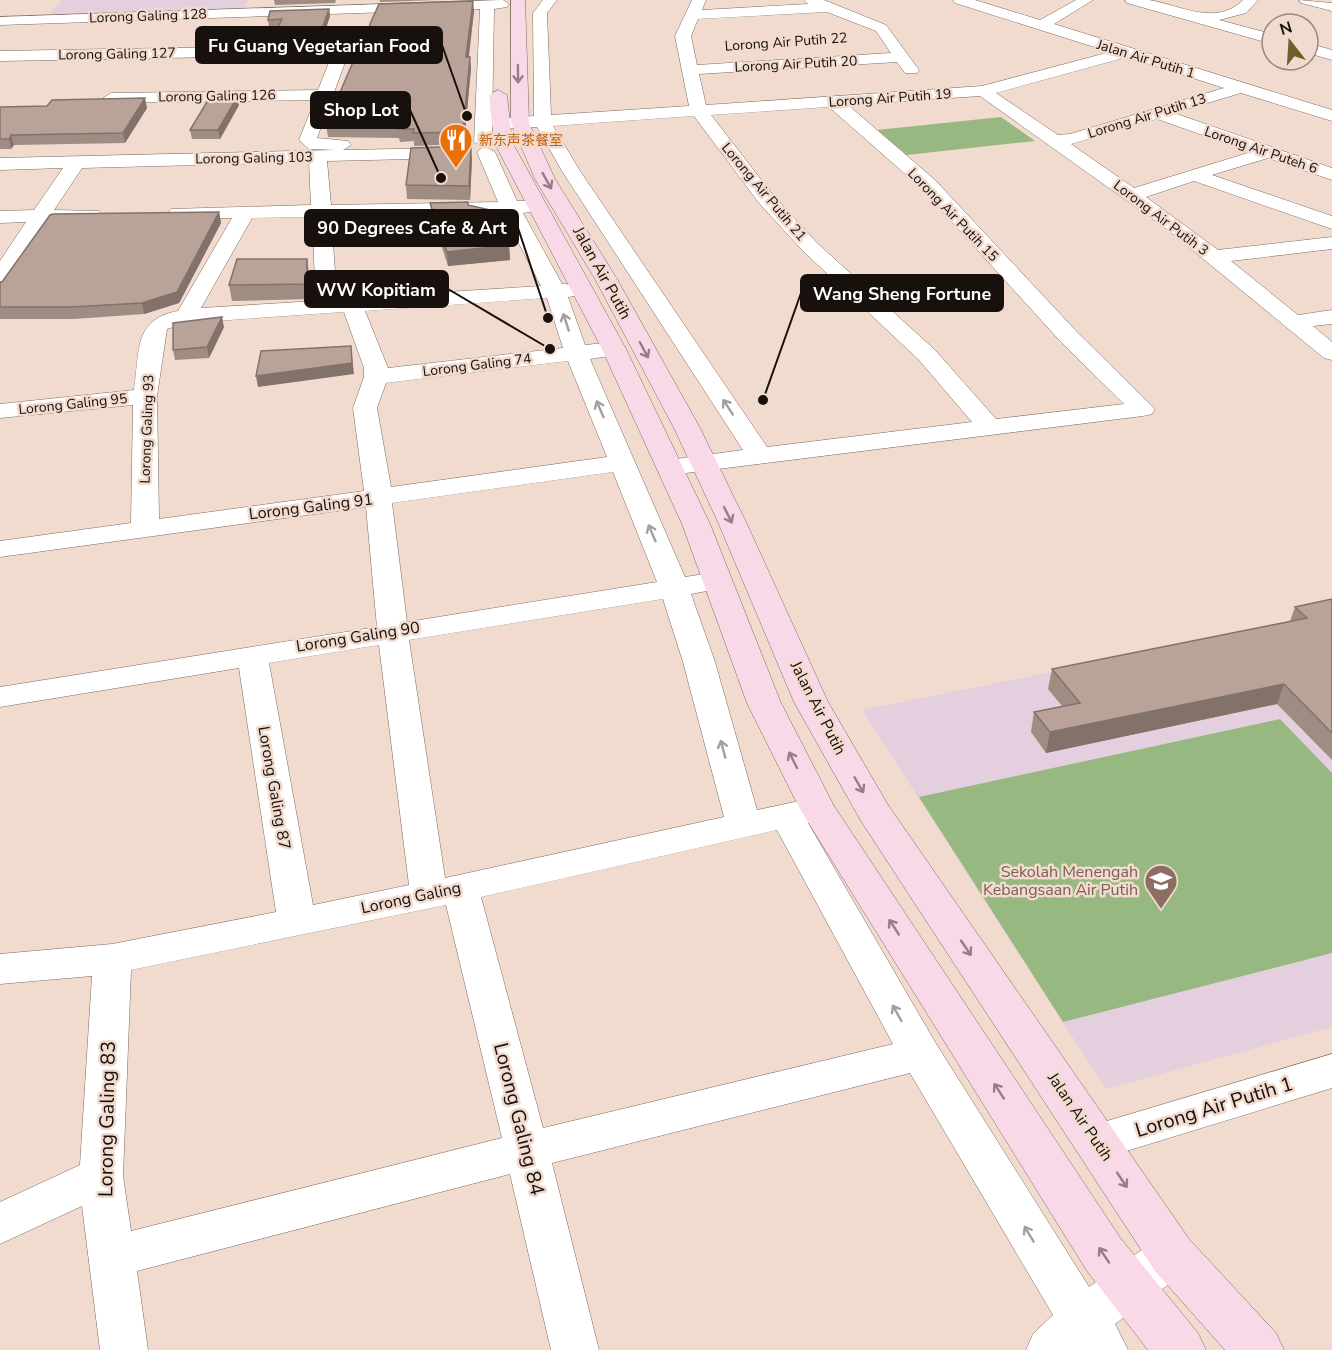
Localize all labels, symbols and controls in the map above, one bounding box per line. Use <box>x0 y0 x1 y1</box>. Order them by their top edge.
street label: Lorong Galing 128 <box>89 4 207 28</box>
north arrow <box>1260 12 1320 72</box>
text: N <box>1277 16 1295 41</box>
callout: Fu Guang Vegetarian Food <box>196 27 442 63</box>
street label: Lorong Air Putih 22 <box>724 28 848 56</box>
text: Fu Guang Vegetarian Food <box>208 34 430 58</box>
street label: Jalan Air Putih 1 <box>1094 35 1197 83</box>
street label: Lorong Galing 127 <box>58 43 176 65</box>
street label: Lorong Air Putih 20 <box>734 51 858 77</box>
one-way arrow <box>512 64 524 84</box>
street label: Lorong Air Putih 19 <box>828 84 952 112</box>
street label: Lorong Galing 126 <box>158 85 276 107</box>
street label: Lorong Air Putih 13 <box>1085 89 1209 143</box>
callout: Shop Lot <box>311 92 410 128</box>
text: Shop Lot <box>323 98 399 122</box>
restaurant icon: 新东声茶餐室 <box>438 122 474 169</box>
street label: Lorong Air Puteh 6 <box>1202 122 1320 178</box>
place label: 新东声茶餐室 <box>479 131 563 150</box>
street label: Lorong Air Putih 21 <box>717 139 811 245</box>
street label: Lorong Galing 103 <box>195 147 313 169</box>
street label: Lorong Air Putih 15 <box>903 164 1003 266</box>
one-way arrow <box>541 172 553 189</box>
street label: Lorong Air Putih 3 <box>1110 176 1212 260</box>
callout: 90 Degrees Cafe & Art <box>305 210 518 246</box>
text: 90 Degrees Cafe & Art <box>317 216 507 240</box>
street label: Jalan Air Putih <box>567 222 637 323</box>
callout: WW Kopitiam <box>305 271 448 307</box>
callout: Wang Sheng Fortune <box>801 275 1003 311</box>
text: WW Kopitiam <box>316 278 436 302</box>
text: Wang Sheng Fortune <box>813 282 991 306</box>
one-way arrow <box>559 313 570 332</box>
one-way arrow <box>638 341 650 358</box>
street label: Lorong Galing 74 <box>422 349 532 381</box>
street label: Lorong Galing 93 <box>136 374 158 484</box>
street label: Lorong Galing 95 <box>18 389 128 419</box>
one-way arrow <box>722 399 734 416</box>
one-way arrow <box>594 401 605 419</box>
street label: Lorong Galing 91 <box>248 488 374 526</box>
one-way arrow <box>723 506 735 524</box>
one-way arrow <box>646 525 657 543</box>
street label: Lorong Galing 90 <box>295 616 421 658</box>
street label: Jalan Air Putih <box>784 656 851 759</box>
street label: Lorong Galing 87 <box>252 725 296 851</box>
one-way arrow <box>716 739 728 758</box>
one-way arrow <box>787 752 799 769</box>
one-way arrow <box>853 776 865 793</box>
place label: Sekolah Menengah Kebangsaan Air Putih <box>983 861 1138 901</box>
school or university icon: Sekolah Menengah Kebangsaan Air Putih <box>1143 863 1179 910</box>
street label: Lorong Galing <box>359 877 463 919</box>
one-way arrow <box>887 919 899 936</box>
one-way arrow <box>960 939 972 956</box>
one-way arrow <box>890 1005 902 1022</box>
street label: Lorong Galing 84 <box>487 1040 551 1198</box>
street label: Lorong Galing 83 <box>92 1041 122 1197</box>
street label: Jalan Air Putih <box>1042 1067 1118 1166</box>
street label: Lorong Air Putih 1 <box>1132 1070 1296 1144</box>
one-way arrow <box>992 1083 1004 1100</box>
one-way arrow <box>1115 1171 1128 1188</box>
one-way arrow <box>1022 1226 1034 1243</box>
one-way arrow <box>1098 1247 1110 1264</box>

